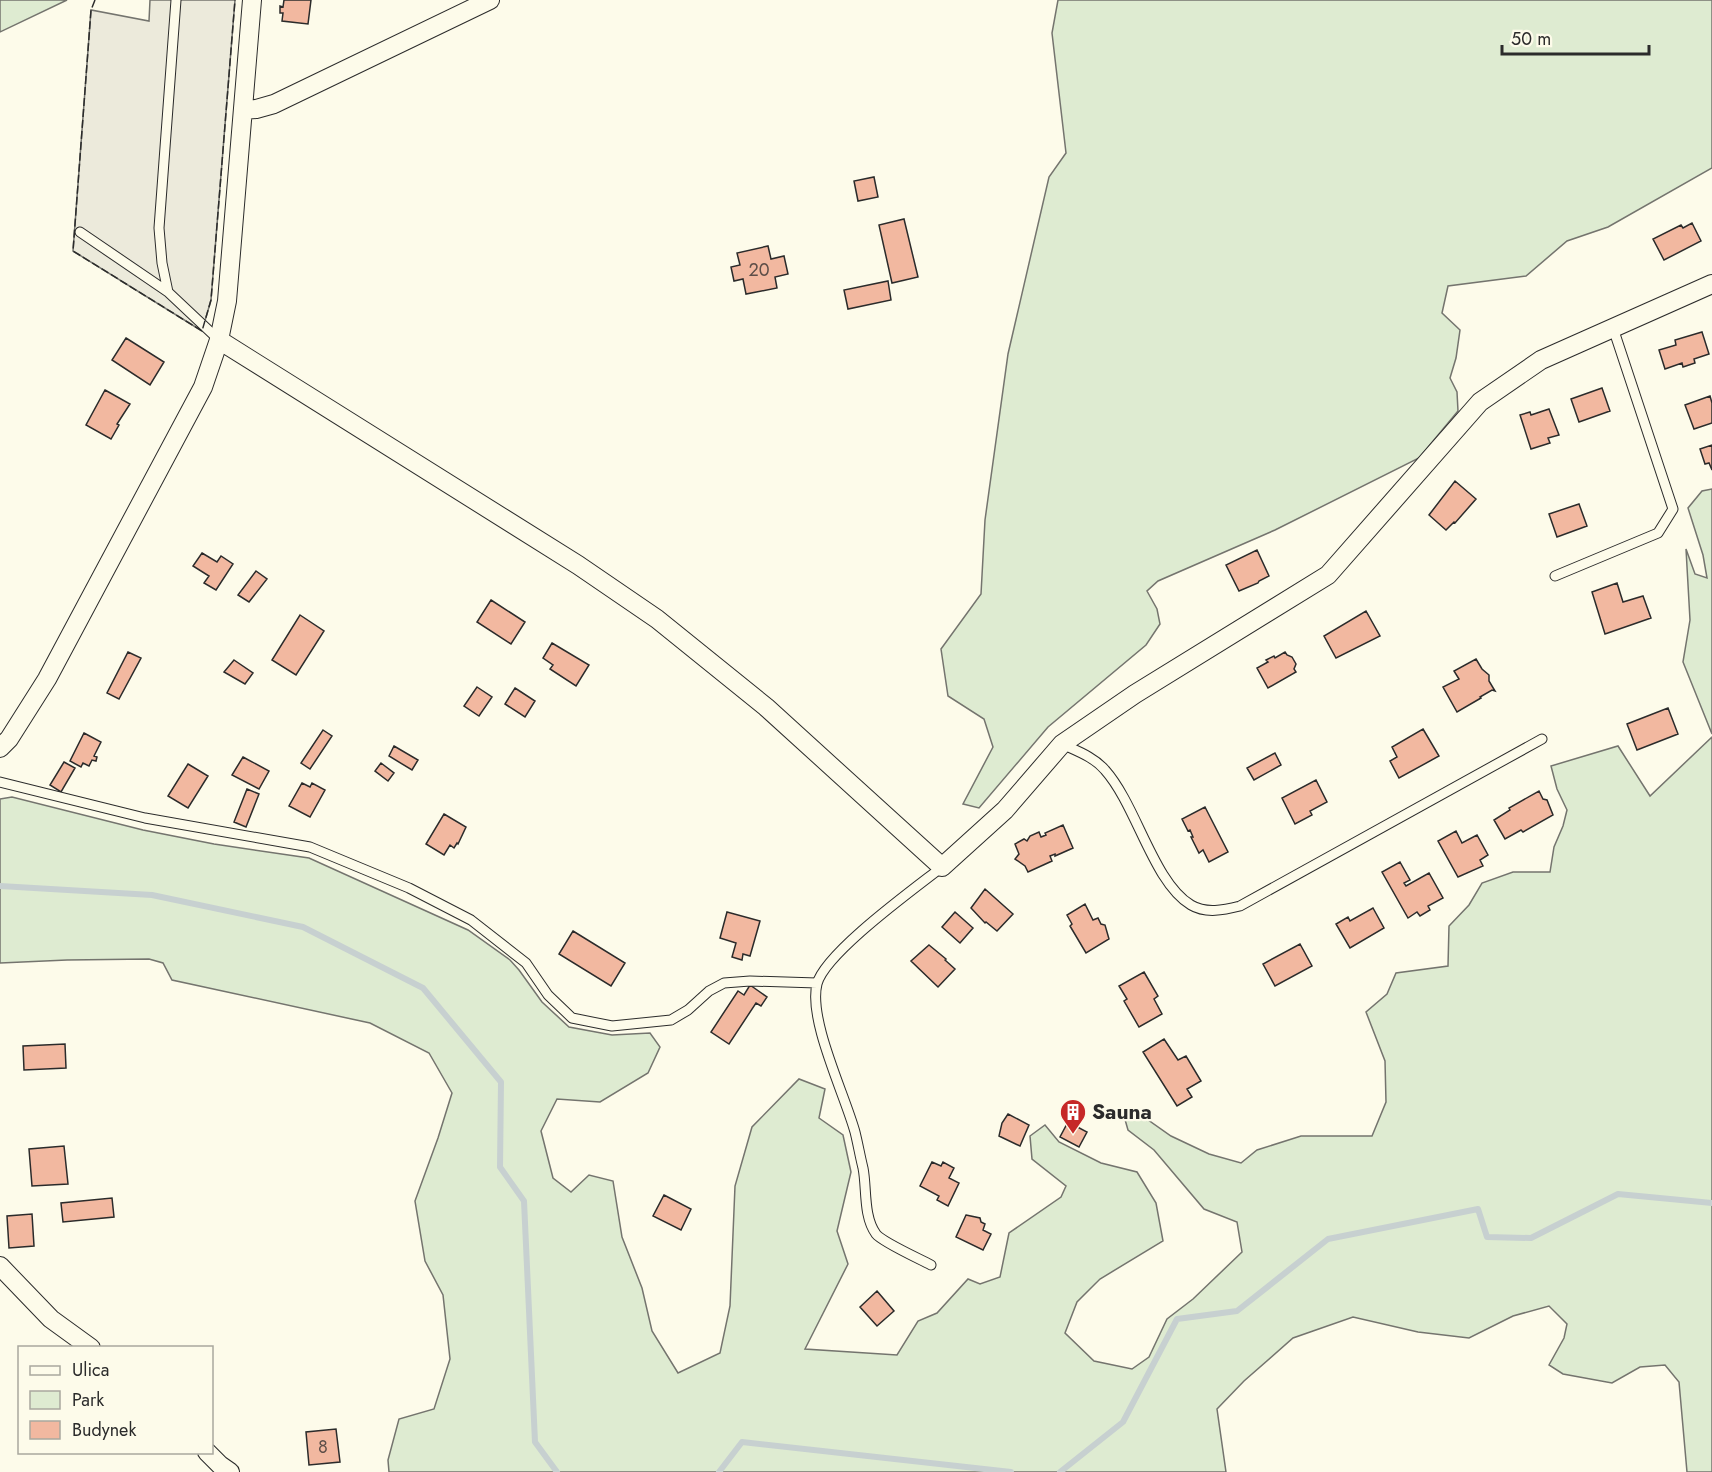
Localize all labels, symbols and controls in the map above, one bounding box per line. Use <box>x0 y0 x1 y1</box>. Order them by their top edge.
scale bar <box>1502 18 1649 56</box>
text: 50 m <box>1511 26 1551 52</box>
house number: 20 <box>748 257 770 283</box>
building icon: Sauna <box>1058 1097 1088 1135</box>
place label: Sauna <box>1092 1097 1152 1127</box>
legend <box>18 1346 213 1454</box>
text: Ulica <box>72 1357 109 1383</box>
text: Park <box>72 1387 104 1413</box>
text: Budynek <box>72 1417 136 1443</box>
house number: 8 <box>318 1434 328 1460</box>

